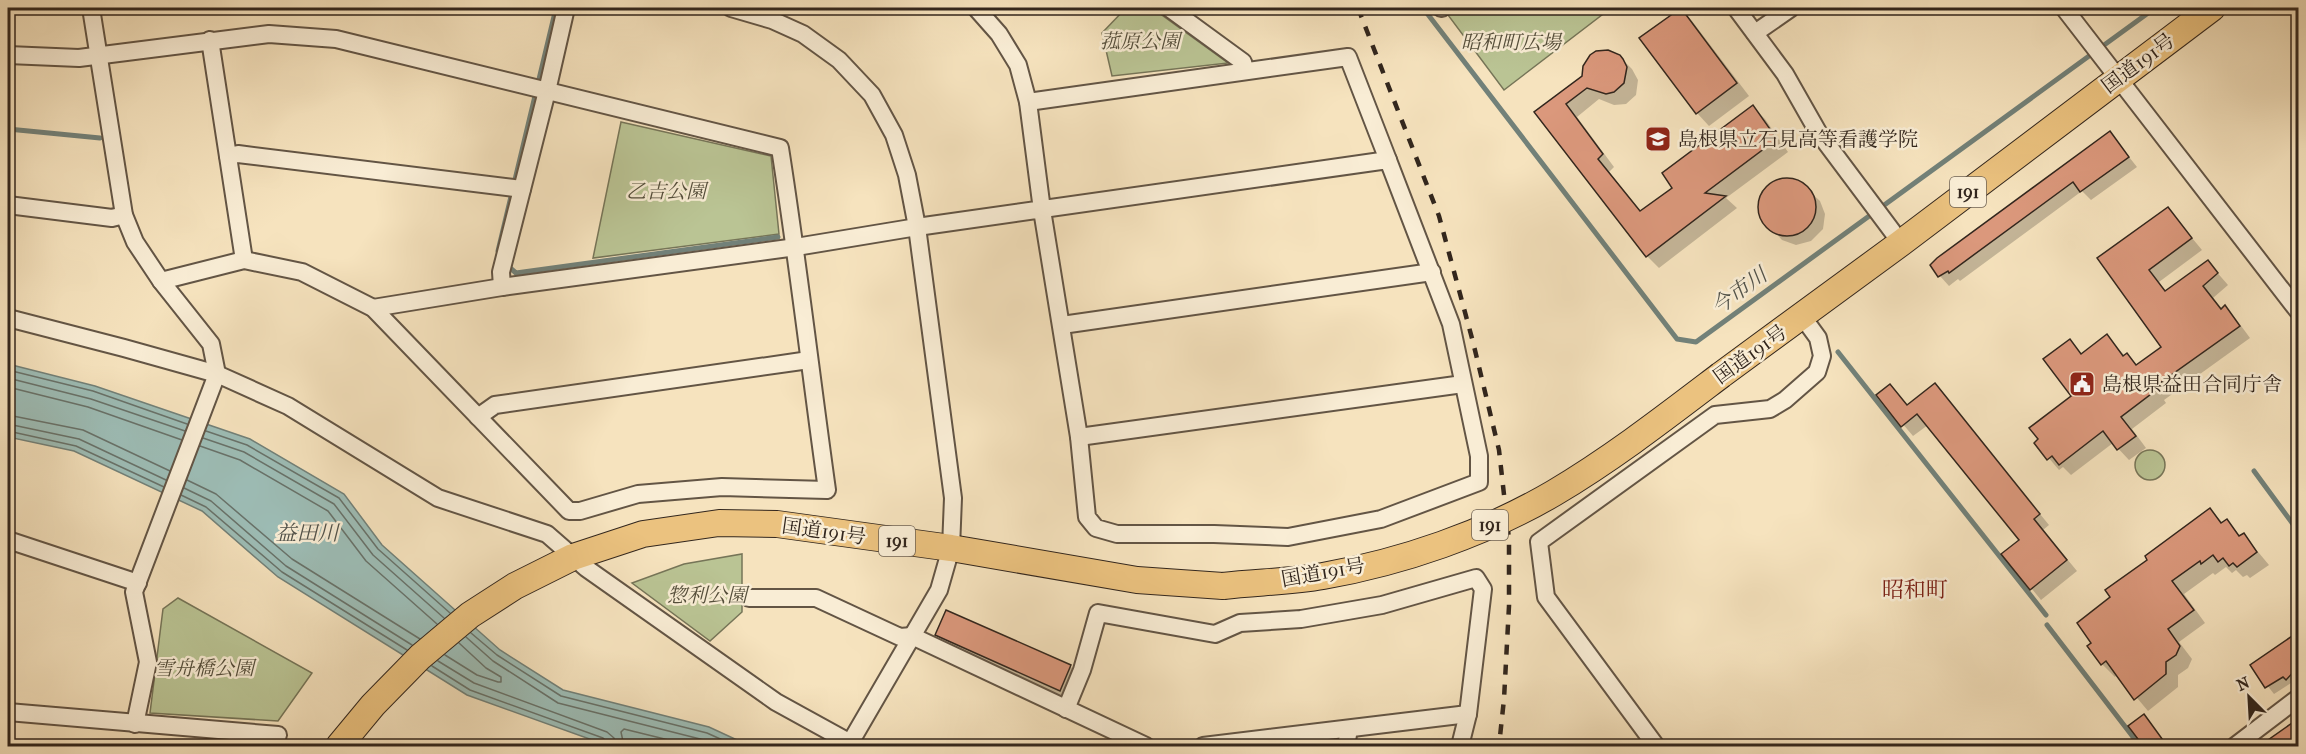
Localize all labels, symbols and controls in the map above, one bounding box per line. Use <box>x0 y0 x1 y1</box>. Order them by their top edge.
street label: 国道191号 <box>2098 29 2179 98</box>
park label: 菰原公園 <box>1100 30 1183 53</box>
park label: 昭和町広場 <box>1461 31 1563 54</box>
school or university icon: 島根県立石見高等看護学院 <box>1643 124 1673 154</box>
place label: 島根県立石見高等看護学院 <box>1678 128 1918 151</box>
road number: 191 <box>1950 177 1986 207</box>
park label: 乙吉公園 <box>626 180 709 203</box>
water label: 今市川 <box>1706 262 1773 319</box>
street label: 国道191号 <box>1709 320 1791 389</box>
public building icon: 島根県益田合同庁舎 <box>2067 369 2097 399</box>
place label: 島根県益田合同庁舎 <box>2102 373 2282 396</box>
road number: 191 <box>1472 510 1508 540</box>
street label: 国道191号 <box>780 514 868 549</box>
water label: 益田川 <box>276 521 340 545</box>
road number: 191 <box>879 526 915 556</box>
street label: 国道191号 <box>1279 554 1367 591</box>
district label: 昭和町 <box>1882 577 1948 603</box>
park label: 惣利公園 <box>667 584 750 607</box>
park label: 雪舟橋公園 <box>154 657 257 680</box>
north arrow <box>2219 667 2279 727</box>
text: N <box>2234 672 2253 695</box>

